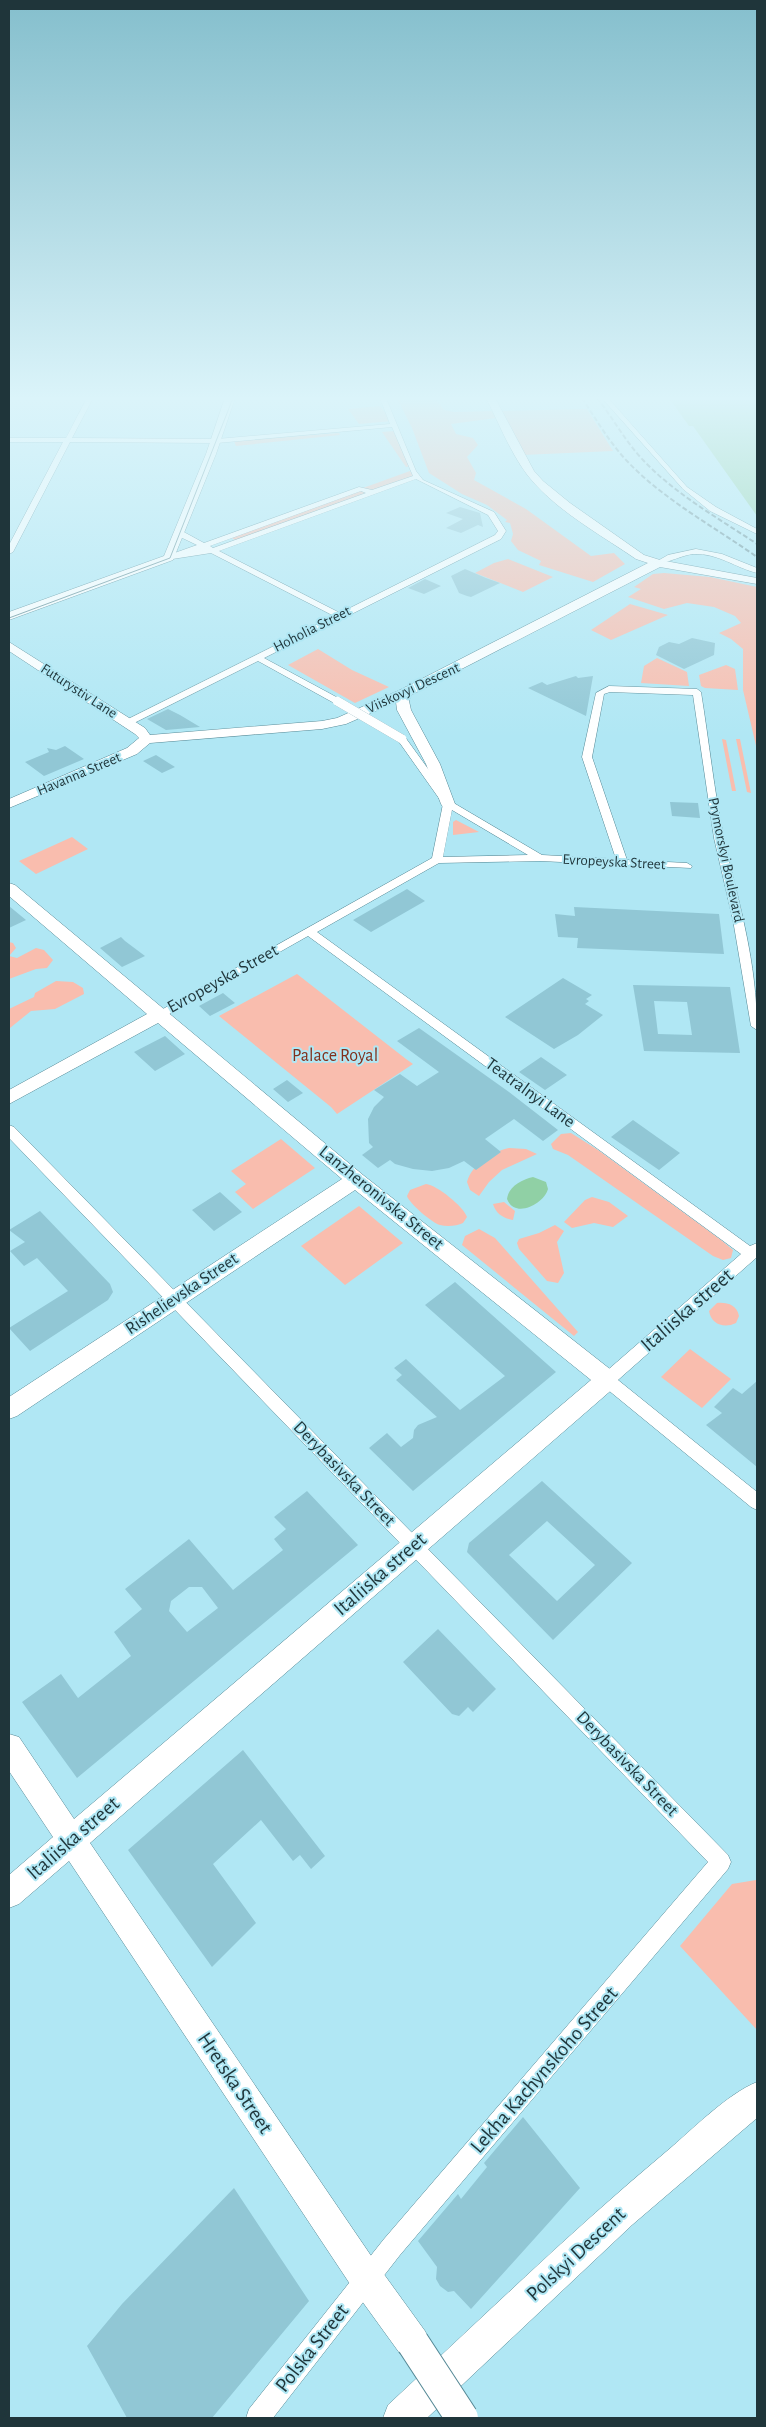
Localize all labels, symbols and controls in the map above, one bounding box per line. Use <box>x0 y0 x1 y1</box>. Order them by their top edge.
street label: Hoholia Street <box>271 603 353 655</box>
street label: Viiskovyi Descent <box>364 660 462 716</box>
street label: Futurystiv Lane <box>38 661 120 721</box>
street label: Havanna Street <box>35 750 123 798</box>
street label: Prymorskyi Boulevard <box>705 796 747 924</box>
street label: Evropeyska Street <box>562 852 666 872</box>
street label: Evropeyska Street <box>165 941 282 1017</box>
park label: Palace Royal <box>292 1047 378 1065</box>
street label: Teatralnyi Lane <box>482 1055 578 1131</box>
street label: Lanzheronivska Street <box>316 1143 447 1254</box>
street label: Rishelievska Street <box>122 1250 242 1338</box>
street label: Italiiska street <box>637 1264 737 1356</box>
street label: Derybasivska Street <box>290 1418 399 1530</box>
street label: Italiiska street <box>330 1528 430 1620</box>
street label: Derybasivska Street <box>573 1708 682 1820</box>
street label: Italiiska street <box>23 1792 123 1884</box>
street label: Lekha Kachynskoho Street <box>466 1983 622 2157</box>
street label: Hretska Street <box>194 2029 277 2138</box>
street label: Polskyi Descent <box>523 2203 630 2305</box>
street label: Polska Street <box>271 2300 353 2396</box>

